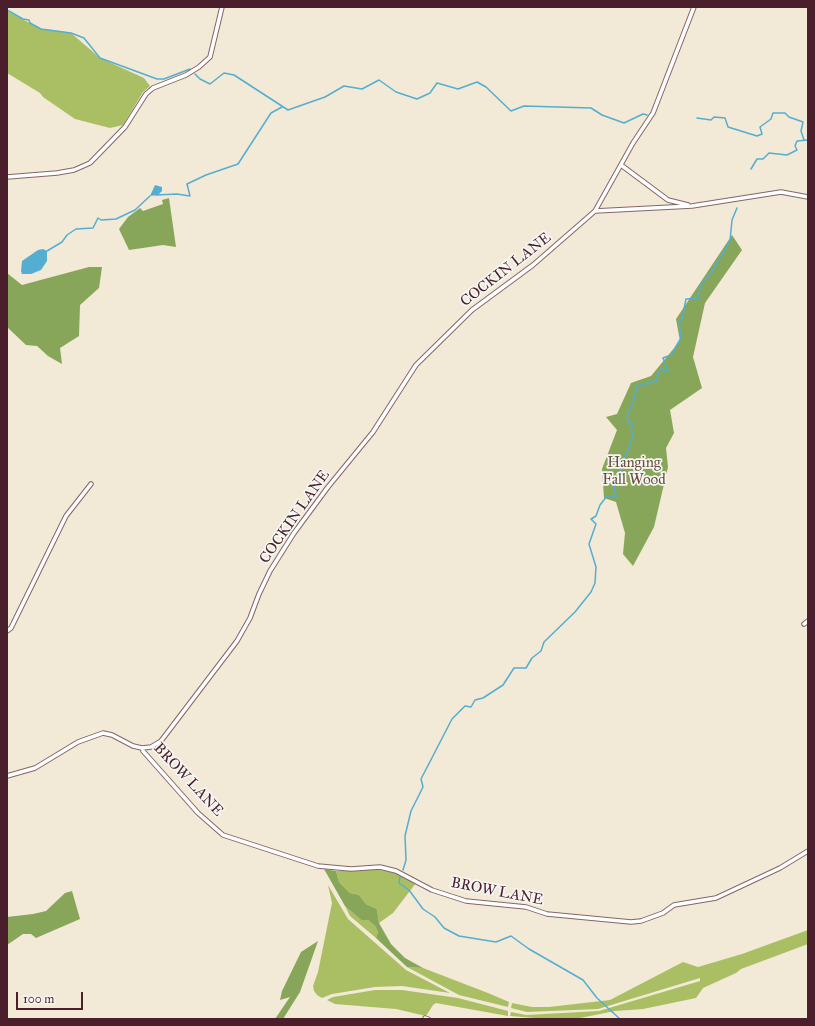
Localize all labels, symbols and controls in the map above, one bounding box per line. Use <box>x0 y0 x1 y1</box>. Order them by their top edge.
street label: COCKIN LANE <box>457 229 555 311</box>
park label: Hanging Fall Wood <box>602 454 666 489</box>
street label: COCKIN LANE <box>256 467 334 567</box>
street label: BROW LANE <box>149 740 227 820</box>
street label: BROW LANE <box>449 874 545 910</box>
scale bar <box>18 984 85 1010</box>
text: 100 m <box>23 992 54 1006</box>

